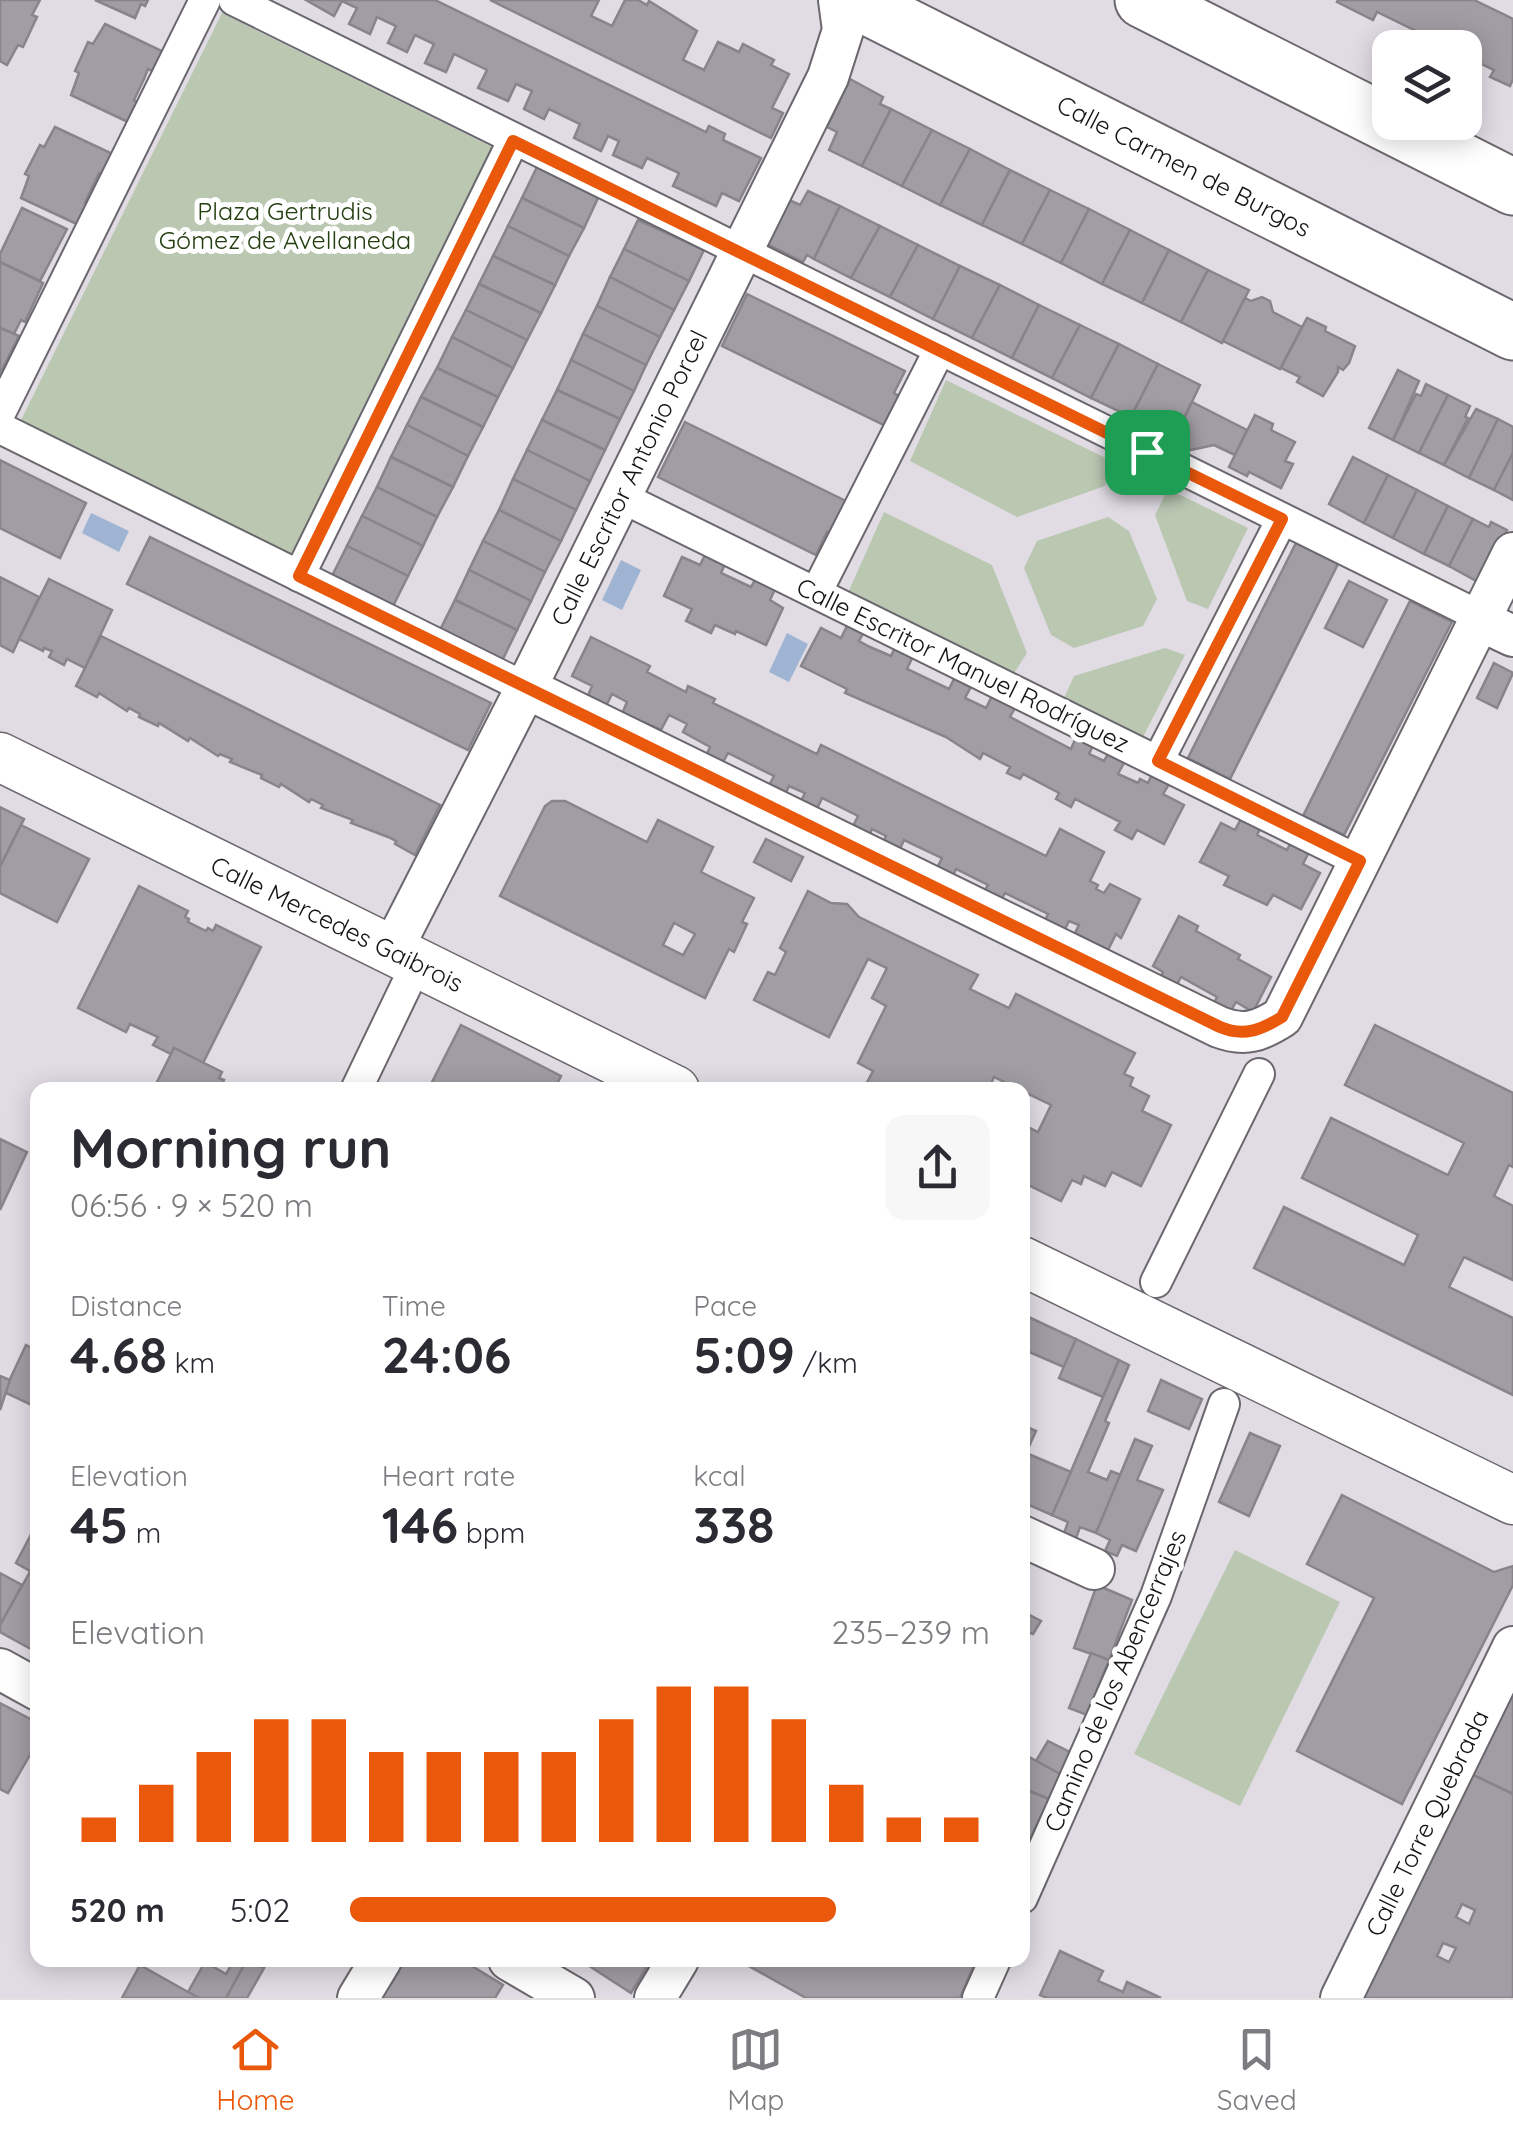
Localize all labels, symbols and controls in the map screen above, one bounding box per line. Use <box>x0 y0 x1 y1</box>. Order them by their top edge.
map controls <box>1372 30 1482 140</box>
button: layers <box>1372 30 1482 140</box>
street label: Calle Carmen de Burgos <box>1052 88 1316 243</box>
park label: Plaza Gertrudis Gómez de Avellaneda <box>159 195 411 255</box>
street label: Calle Escritor Antonio Porcel <box>543 325 714 631</box>
pin <box>1105 410 1190 495</box>
icon: arrive <box>1120 425 1175 480</box>
street label: Calle Escritor Manuel Rodríguez <box>792 570 1135 759</box>
street label: Calle Mercedes Gaibrois <box>206 849 469 998</box>
text: Morning run <box>70 1113 391 1182</box>
button: share <box>885 1115 990 1220</box>
text: 06:56 · 9 × 520 m <box>70 1185 313 1225</box>
text: Distance <box>70 1288 182 1323</box>
text: Time <box>382 1288 446 1323</box>
text: Pace <box>693 1288 757 1323</box>
text: 4.68 <box>70 1323 167 1386</box>
text: 24:06 <box>382 1323 512 1386</box>
text: 5:09 <box>693 1323 795 1386</box>
text: km <box>167 1345 215 1380</box>
text: /km <box>795 1345 858 1380</box>
text: Elevation <box>70 1458 188 1493</box>
text: Heart rate <box>382 1458 515 1493</box>
text: kcal <box>693 1458 746 1493</box>
text: 45 <box>70 1493 128 1556</box>
text: 146 <box>382 1493 458 1556</box>
text: 338 <box>693 1493 774 1556</box>
text: m <box>128 1515 161 1550</box>
text: bpm <box>458 1515 525 1550</box>
street label: Camino de los Abencerrajes <box>1037 1525 1192 1836</box>
text: Elevation <box>70 1612 205 1652</box>
text: 235–239 m <box>831 1612 990 1652</box>
street label: Calle Torre Quebrada <box>1358 1704 1495 1941</box>
text: 520 m <box>70 1890 165 1930</box>
text: 5:02 <box>230 1890 290 1930</box>
tab: Home <box>216 2022 295 2117</box>
tab: Map <box>727 2022 784 2117</box>
tab: Saved <box>1217 2022 1297 2117</box>

